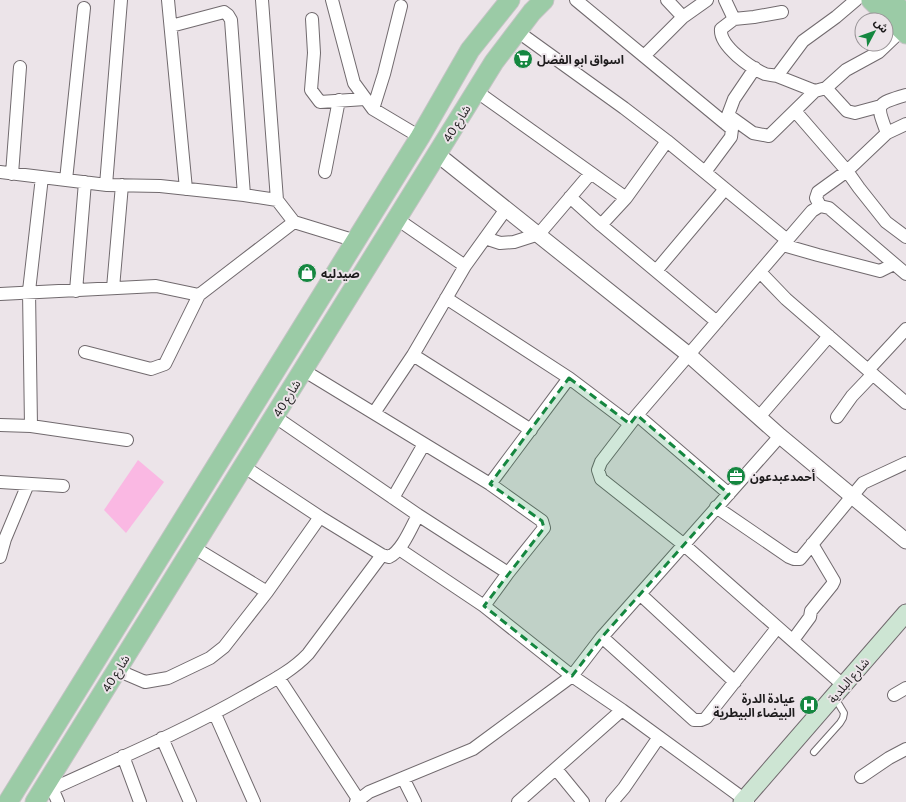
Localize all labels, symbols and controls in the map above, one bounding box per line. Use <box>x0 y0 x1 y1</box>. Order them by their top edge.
north arrow <box>854 12 894 52</box>
text: ش <box>871 15 892 36</box>
supermarket icon: اسواق ابو الفضل <box>512 48 534 70</box>
place label: اسواق ابو الفضل <box>537 52 624 67</box>
street label: شارع 40 <box>439 102 475 146</box>
shop icon: صيدليه <box>296 262 318 284</box>
place label: صيدليه <box>321 266 360 281</box>
street label: شارع 40 <box>269 377 305 421</box>
office icon: أحمدعبدعون <box>725 465 747 487</box>
place label: أحمدعبدعون <box>750 469 815 484</box>
street label: شارع 40 <box>98 652 134 696</box>
street label: شارع البلدية <box>825 655 874 707</box>
place label: عيادة الدرة البيضاء البيطرية <box>713 691 795 720</box>
hospital icon: عيادة الدرة البيضاء البيطرية <box>798 694 820 716</box>

